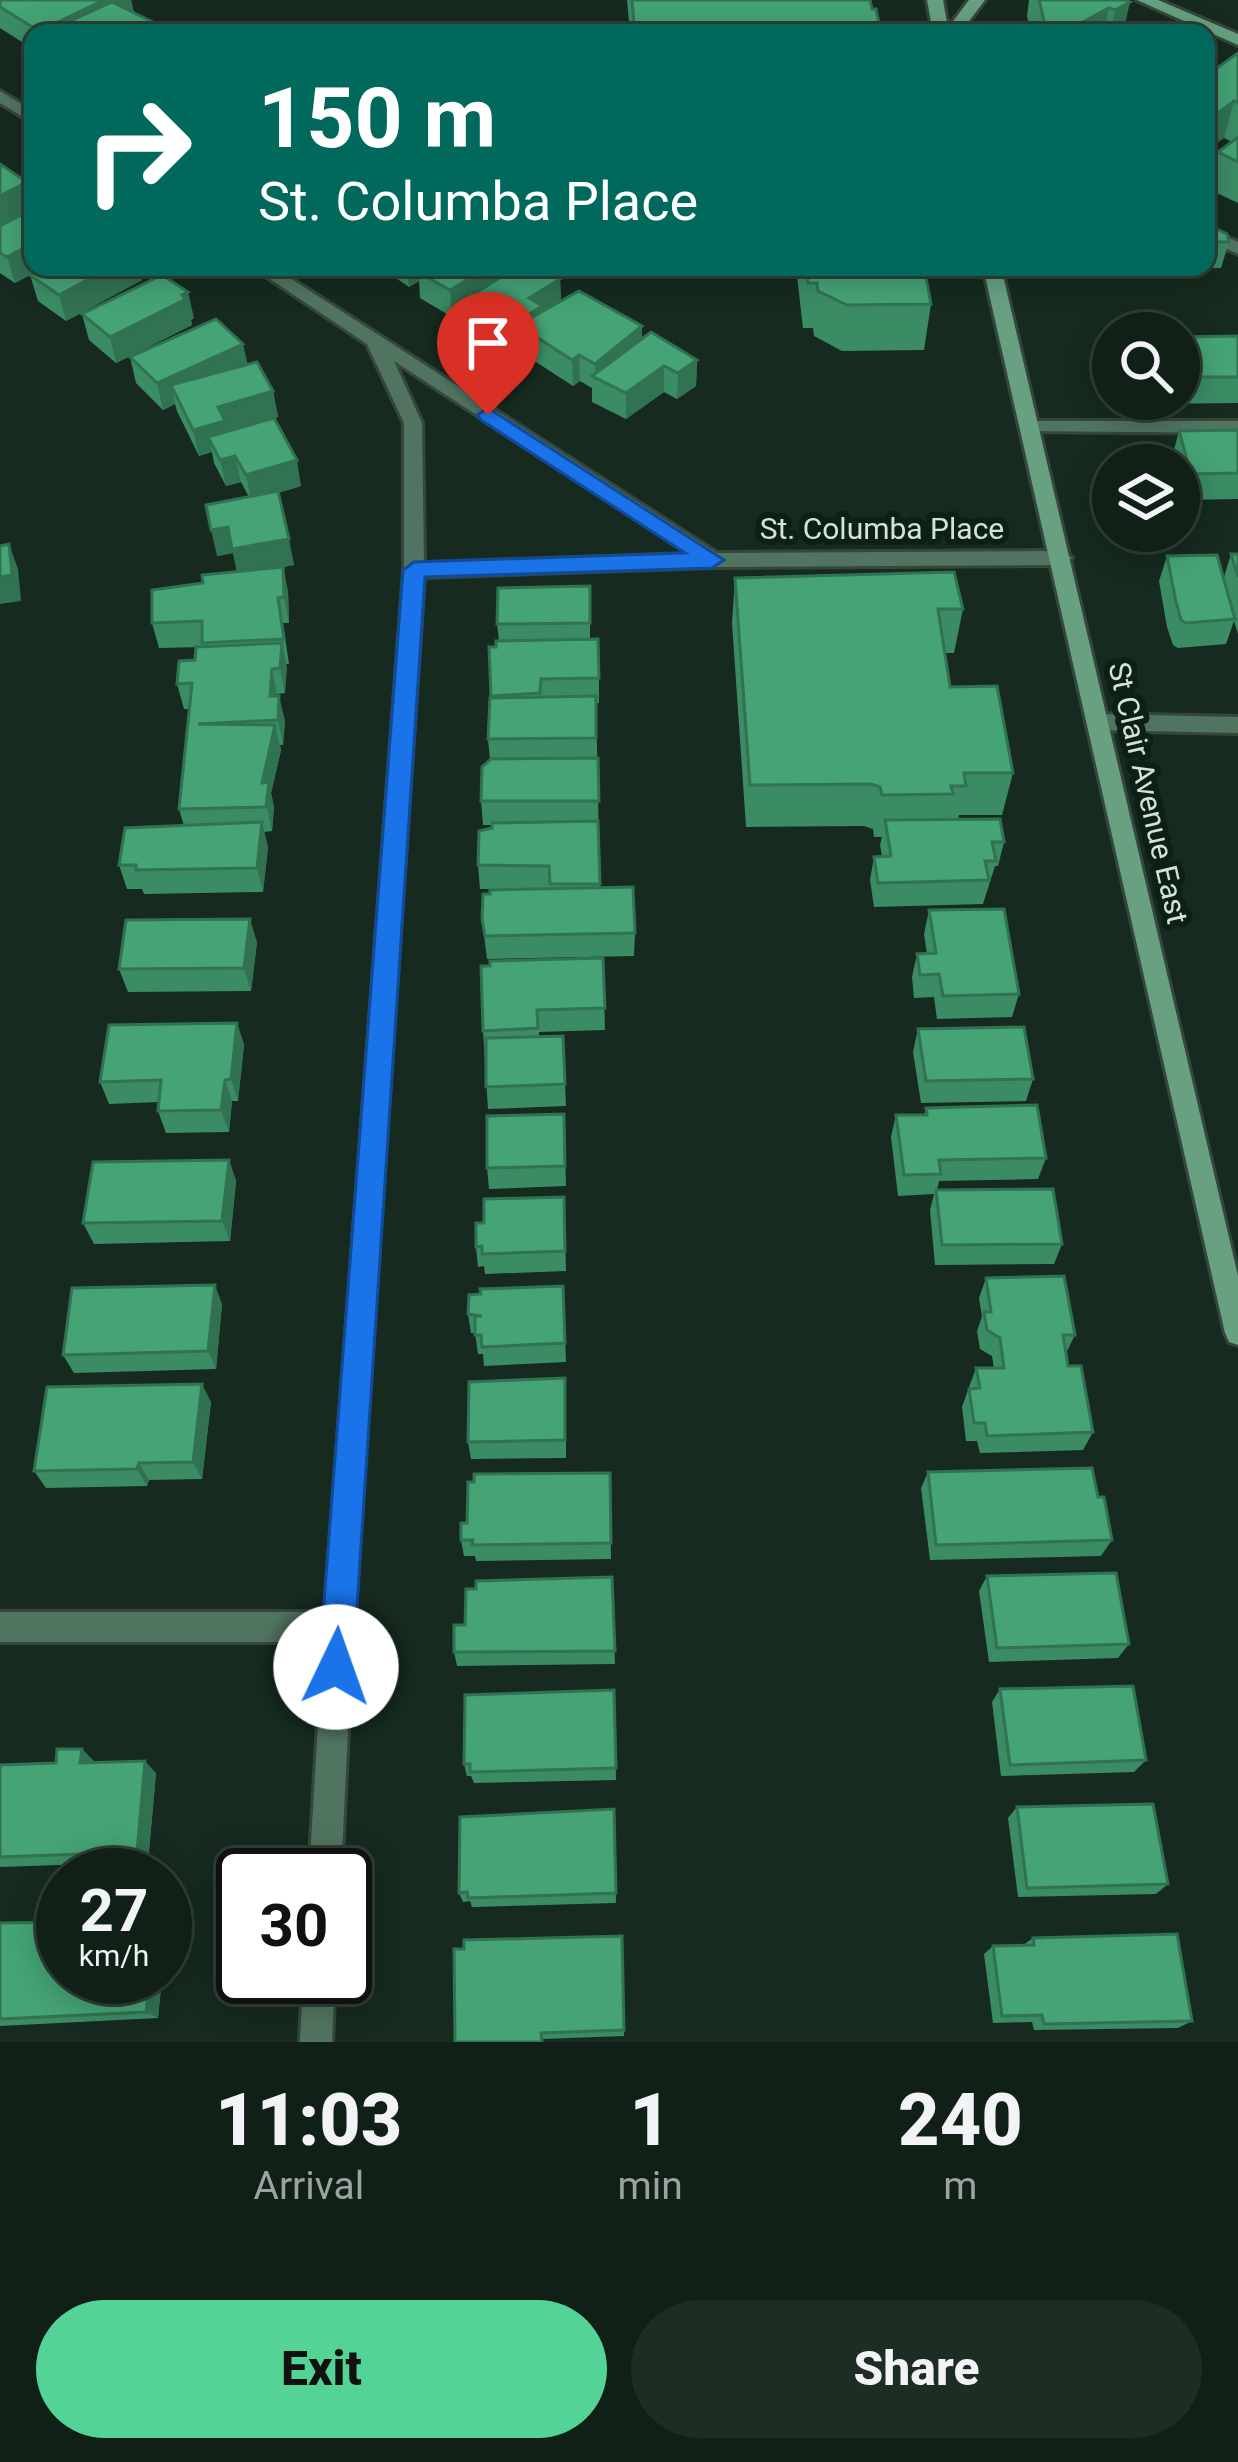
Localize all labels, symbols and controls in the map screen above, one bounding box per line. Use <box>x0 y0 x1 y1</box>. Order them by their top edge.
text: 150 m <box>258 69 496 168</box>
icon: right <box>60 72 216 228</box>
text: St. Columba Place <box>258 170 698 233</box>
pin <box>437 292 539 415</box>
icon: arrive <box>455 310 521 376</box>
map controls <box>1092 312 1200 552</box>
button: search <box>1092 312 1200 420</box>
button: layers <box>1092 444 1200 552</box>
street label: St. Columba Place <box>760 511 1004 546</box>
street label: St Clair Avenue East <box>1101 659 1196 927</box>
position arrow <box>273 1604 399 1730</box>
speed limit sign: 30 <box>216 1848 372 2004</box>
text: 27 <box>80 1875 148 1946</box>
text: km/h <box>79 1938 149 1973</box>
text: 11:03 <box>215 2078 402 2163</box>
text: 1 <box>629 2078 671 2163</box>
text: 240 <box>898 2078 1023 2163</box>
text: Arrival <box>253 2163 364 2209</box>
text: min <box>618 2163 683 2209</box>
text: m <box>943 2163 977 2209</box>
button: Exit <box>36 2300 607 2438</box>
button: Share <box>631 2300 1202 2438</box>

